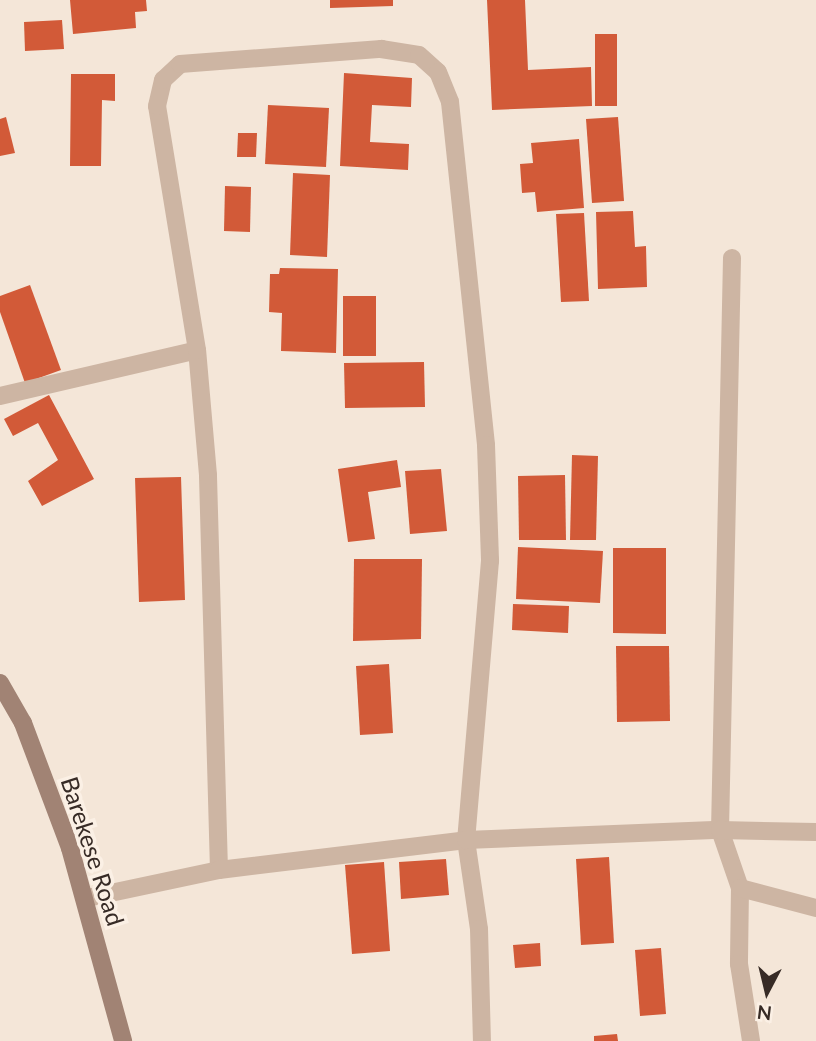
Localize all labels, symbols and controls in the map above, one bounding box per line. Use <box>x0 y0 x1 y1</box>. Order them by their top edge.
street label: Barekese Road <box>55 773 131 929</box>
north arrow <box>732 957 802 1027</box>
text: N <box>756 1001 773 1026</box>

